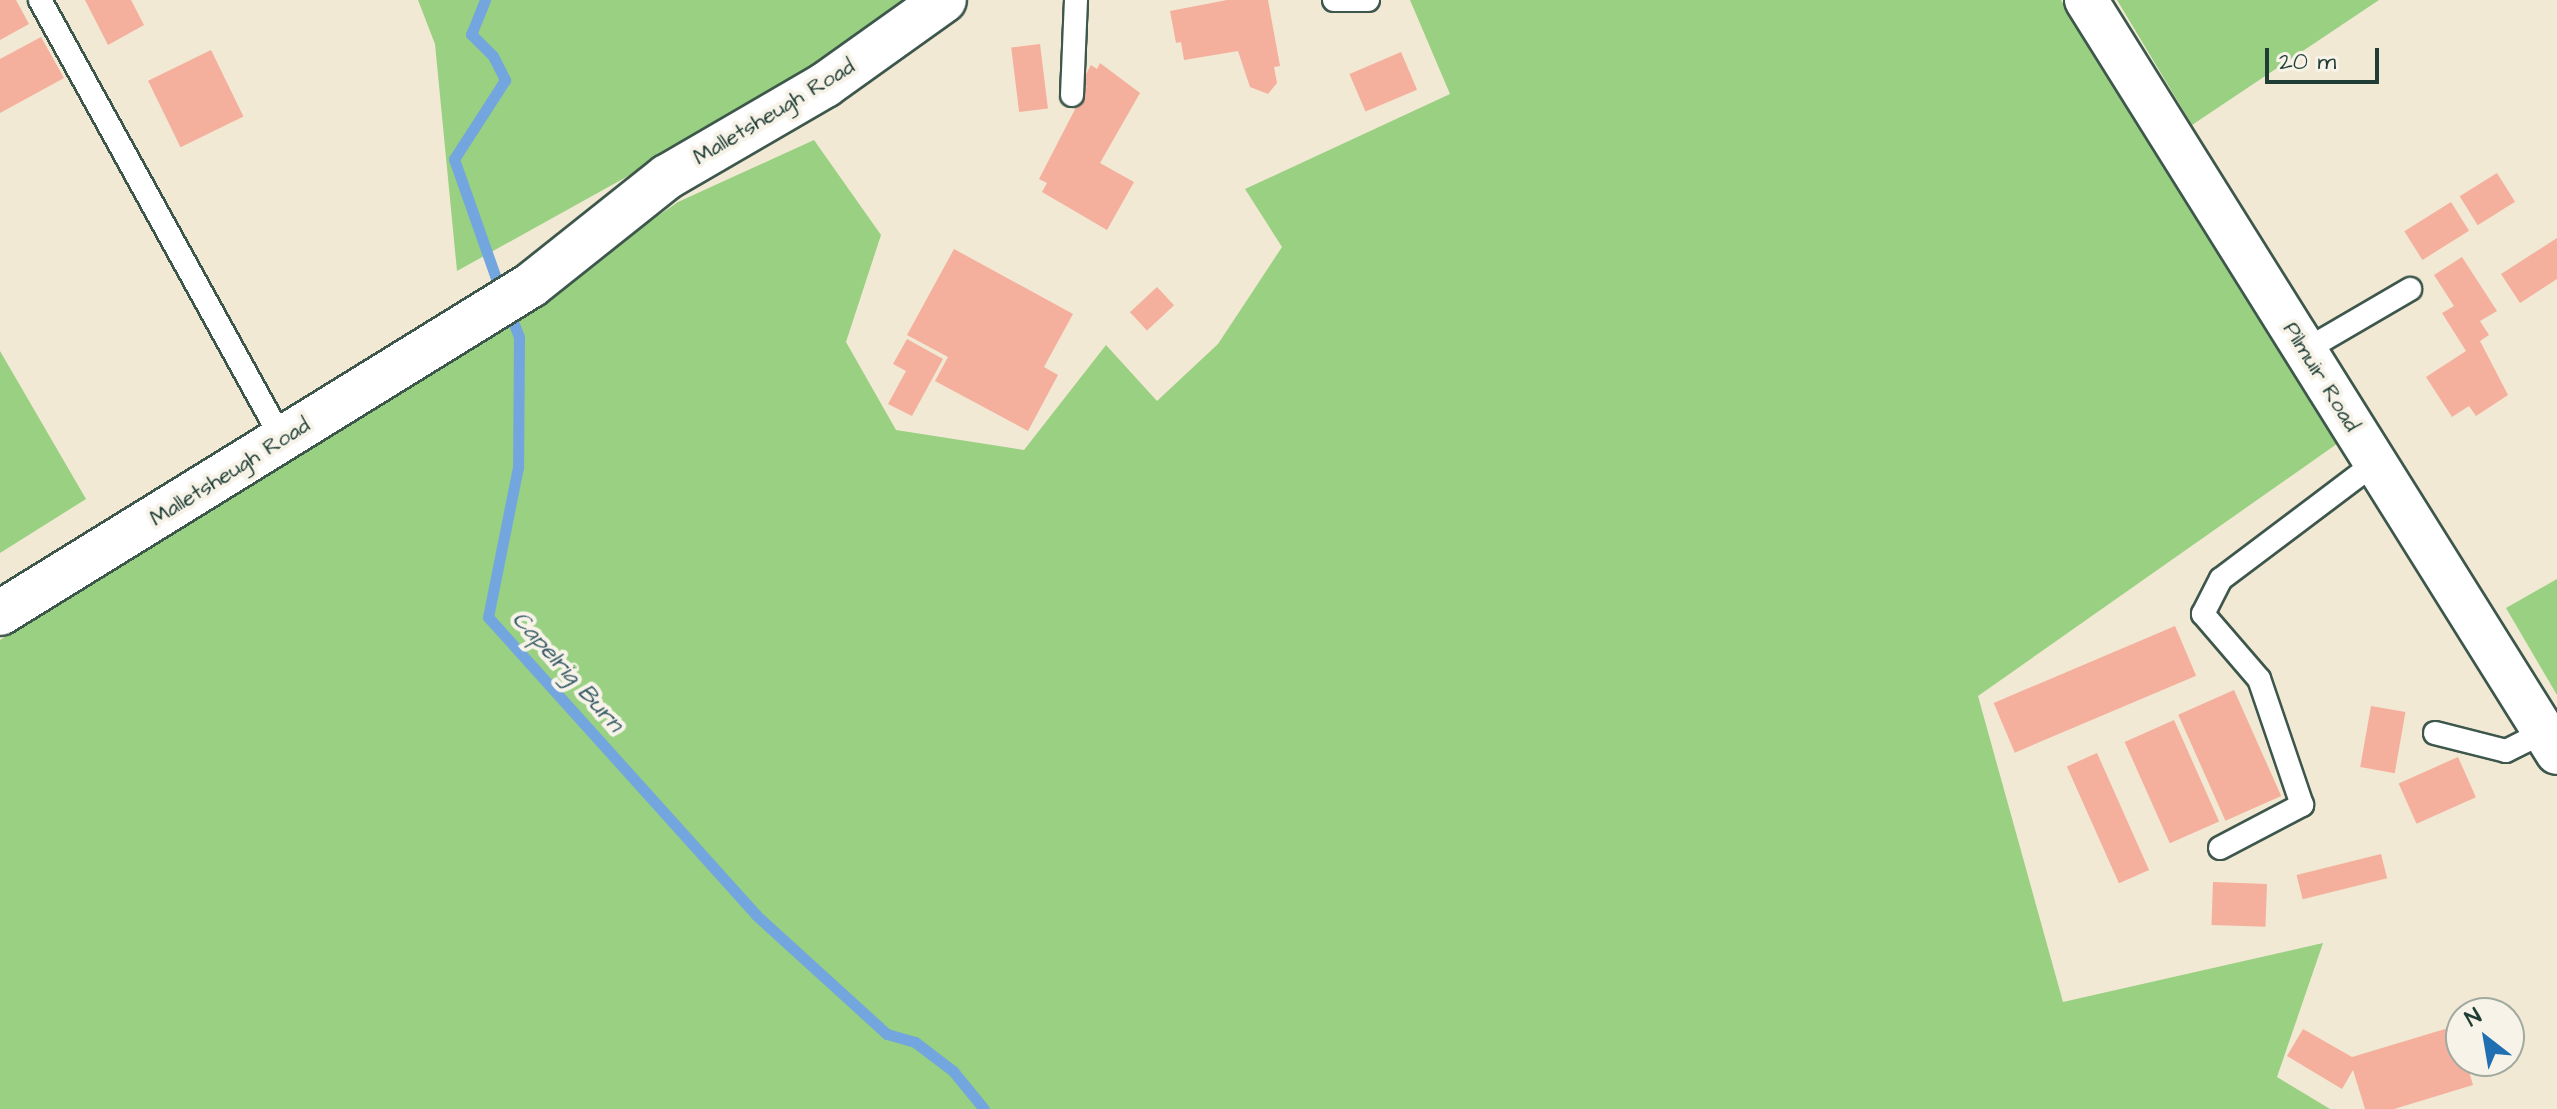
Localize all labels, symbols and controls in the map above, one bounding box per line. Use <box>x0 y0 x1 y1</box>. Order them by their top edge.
scale bar <box>2269 32 2383 82</box>
text: 20 m <box>2279 45 2336 79</box>
street label: Malletsheugh Road <box>688 53 860 171</box>
street label: Pilmuir Road <box>2277 317 2365 437</box>
street label: Malletsheugh Road <box>145 412 315 532</box>
water label: Capelrig Burn <box>505 606 629 738</box>
north arrow <box>2445 997 2525 1077</box>
text: N <box>2460 1001 2487 1035</box>

